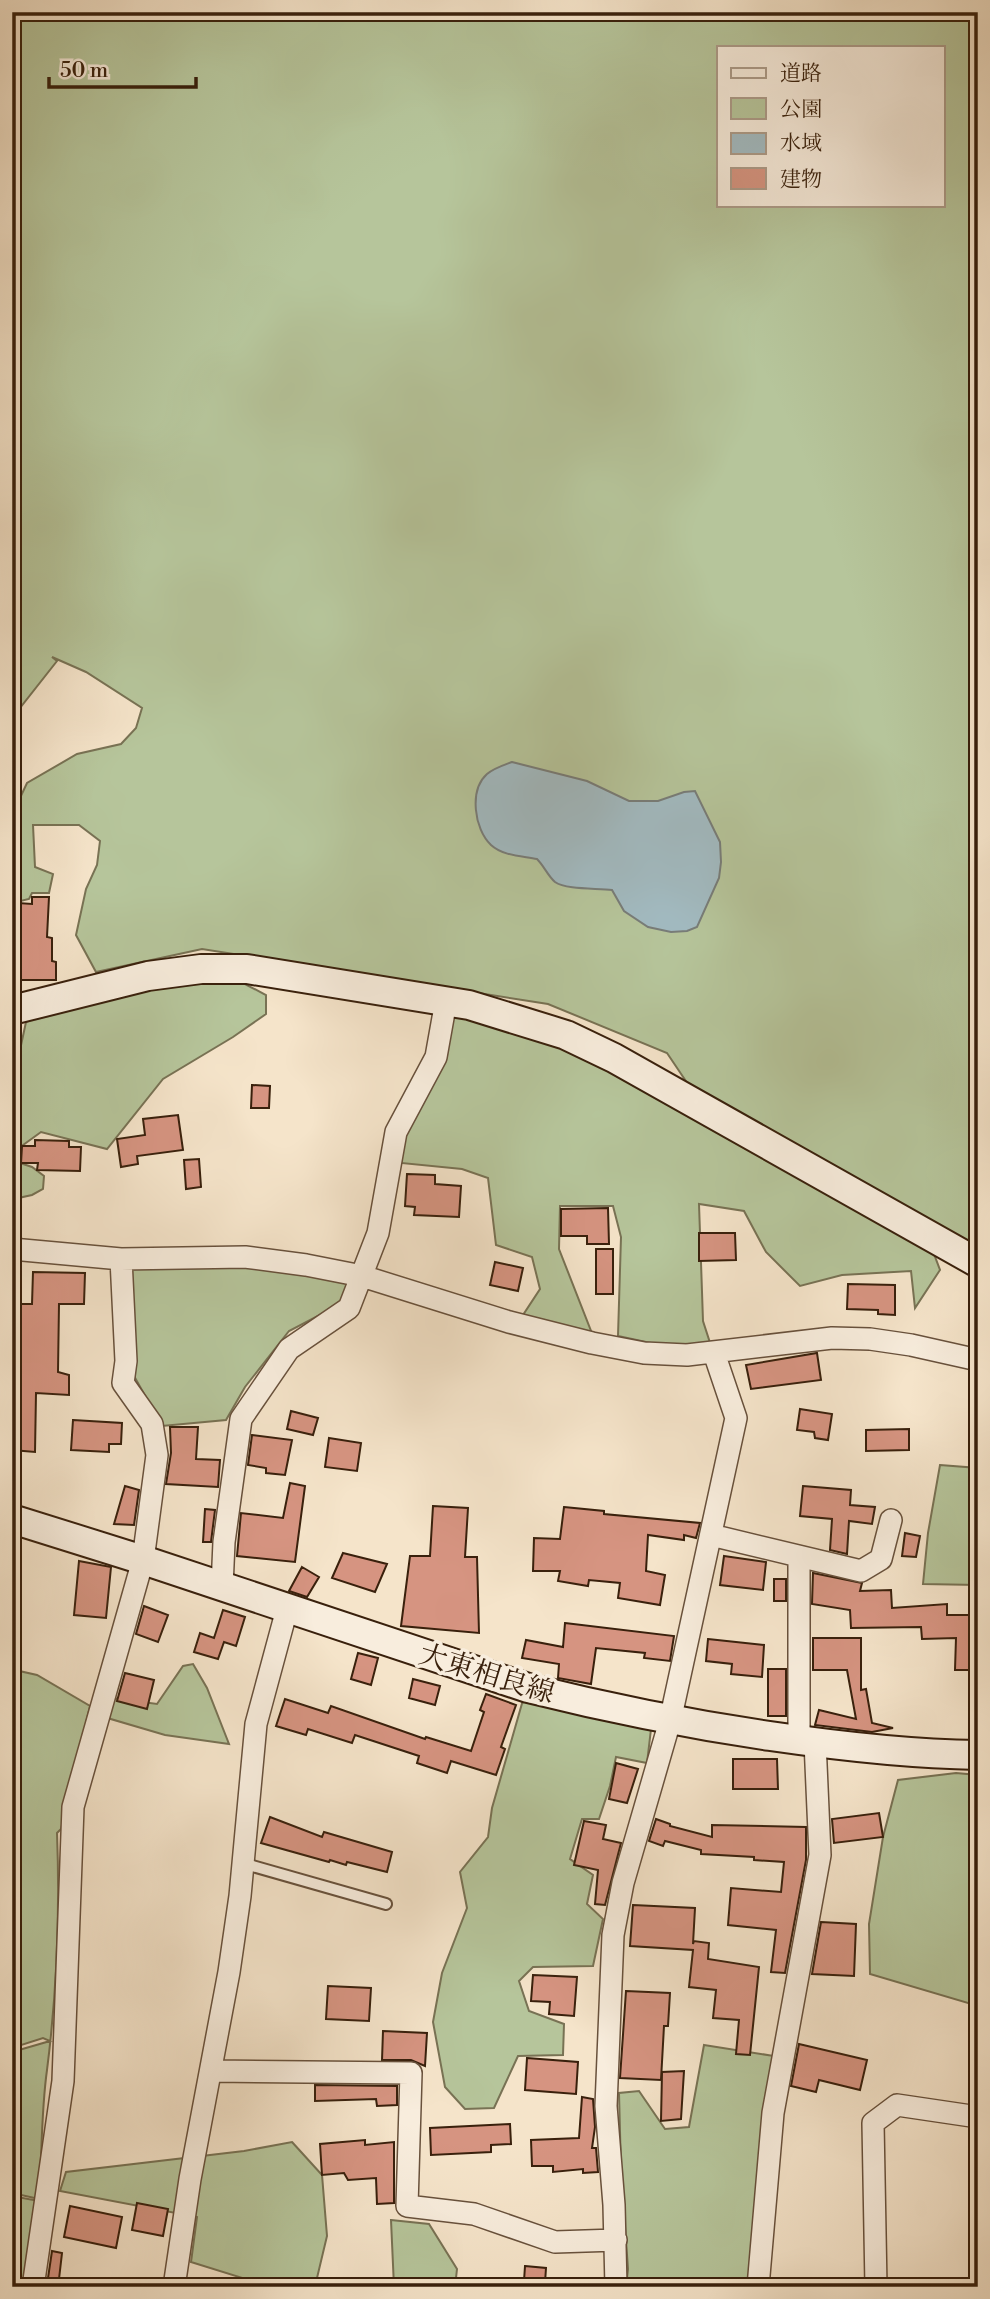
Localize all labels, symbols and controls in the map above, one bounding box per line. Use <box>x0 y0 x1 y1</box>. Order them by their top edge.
scale bar <box>49 46 196 90</box>
legend <box>717 46 944 206</box>
text: 50 m <box>60 58 108 84</box>
text: 道路 <box>780 61 822 87</box>
text: 公園 <box>780 97 822 123</box>
text: 水域 <box>780 131 822 157</box>
text: 建物 <box>780 167 822 193</box>
street label: 大東相良線 <box>414 1637 559 1712</box>

